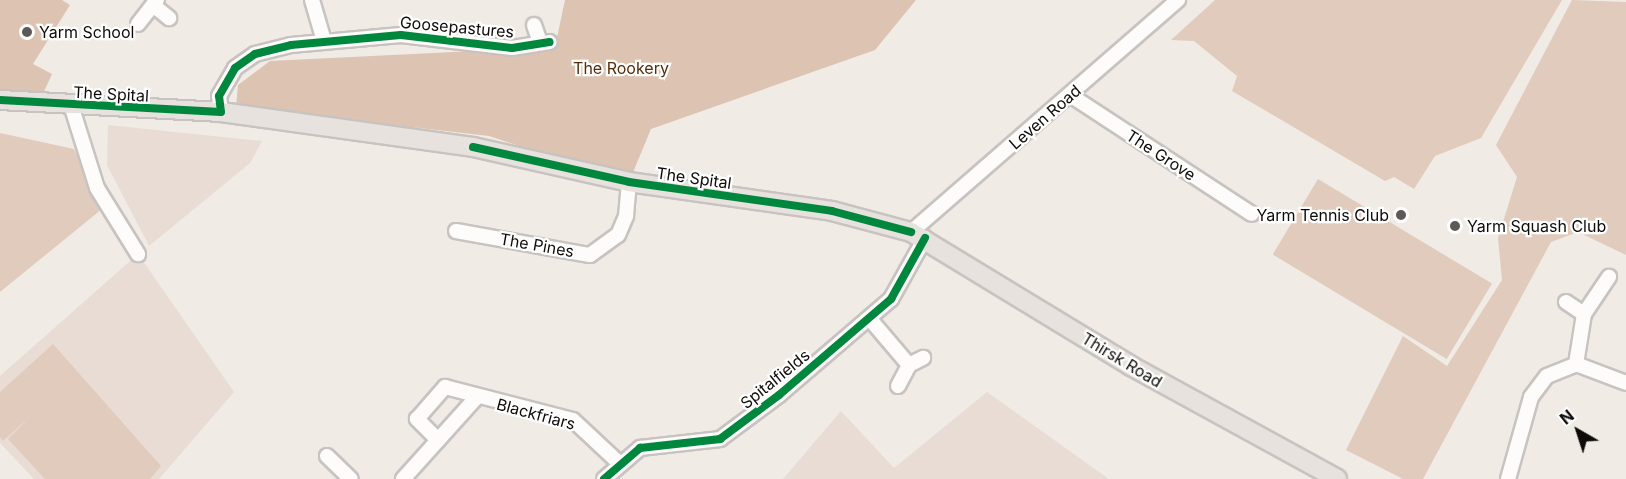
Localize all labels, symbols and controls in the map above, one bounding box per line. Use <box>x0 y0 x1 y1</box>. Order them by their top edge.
street label: Goosepastures <box>399 12 515 42</box>
place label: Yarm School <box>39 22 134 42</box>
marker: Yarm School <box>20 25 34 39</box>
park label: The Rookery <box>573 58 669 78</box>
street label: Leven Road <box>1005 81 1085 153</box>
street label: The Spital <box>73 82 149 106</box>
street label: The Grove <box>1123 126 1199 184</box>
street label: The Spital <box>655 163 733 193</box>
place label: Yarm Tennis Club <box>1257 205 1389 225</box>
marker: Yarm Tennis Club <box>1394 208 1408 222</box>
place label: Yarm Squash Club <box>1467 216 1606 236</box>
marker: Yarm Squash Club <box>1448 219 1462 233</box>
street label: The Pines <box>498 229 576 261</box>
street label: Thirsk Road <box>1078 329 1166 391</box>
street label: Spitalfields <box>737 345 813 413</box>
street label: Blackfriars <box>495 394 577 434</box>
north arrow <box>1548 401 1608 461</box>
text: N <box>1556 405 1578 429</box>

